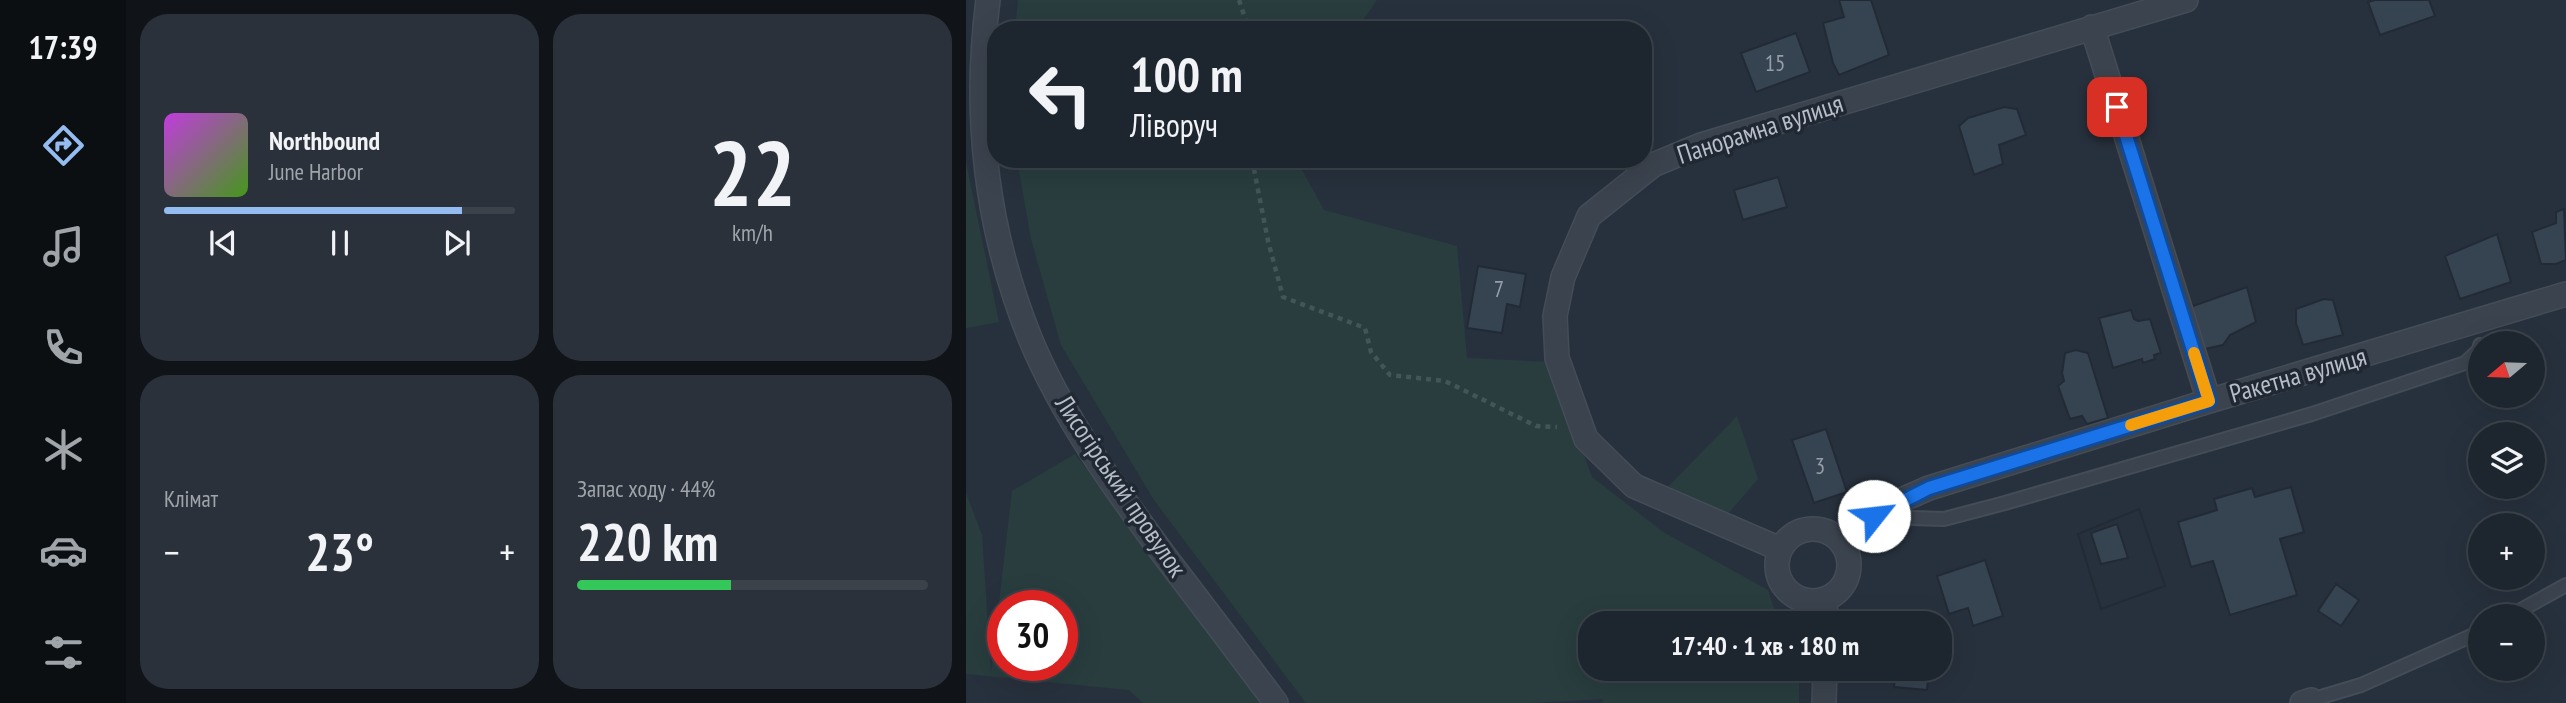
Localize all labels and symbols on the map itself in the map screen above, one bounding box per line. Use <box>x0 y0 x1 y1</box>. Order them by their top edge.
house number: 15 <box>1765 48 1785 77</box>
pin <box>2087 77 2147 137</box>
street label: Панорамна вулиця <box>1673 86 1847 171</box>
house number: 7 <box>1494 274 1504 303</box>
north arrow <box>2468 331 2544 408</box>
street label: Ракетна вулиця <box>2226 339 2370 410</box>
street label: Лисогірський провулок <box>1048 388 1194 583</box>
house number: 3 <box>1815 451 1825 480</box>
position arrow <box>1837 479 1911 553</box>
speed limit sign: 30 <box>987 590 1078 681</box>

